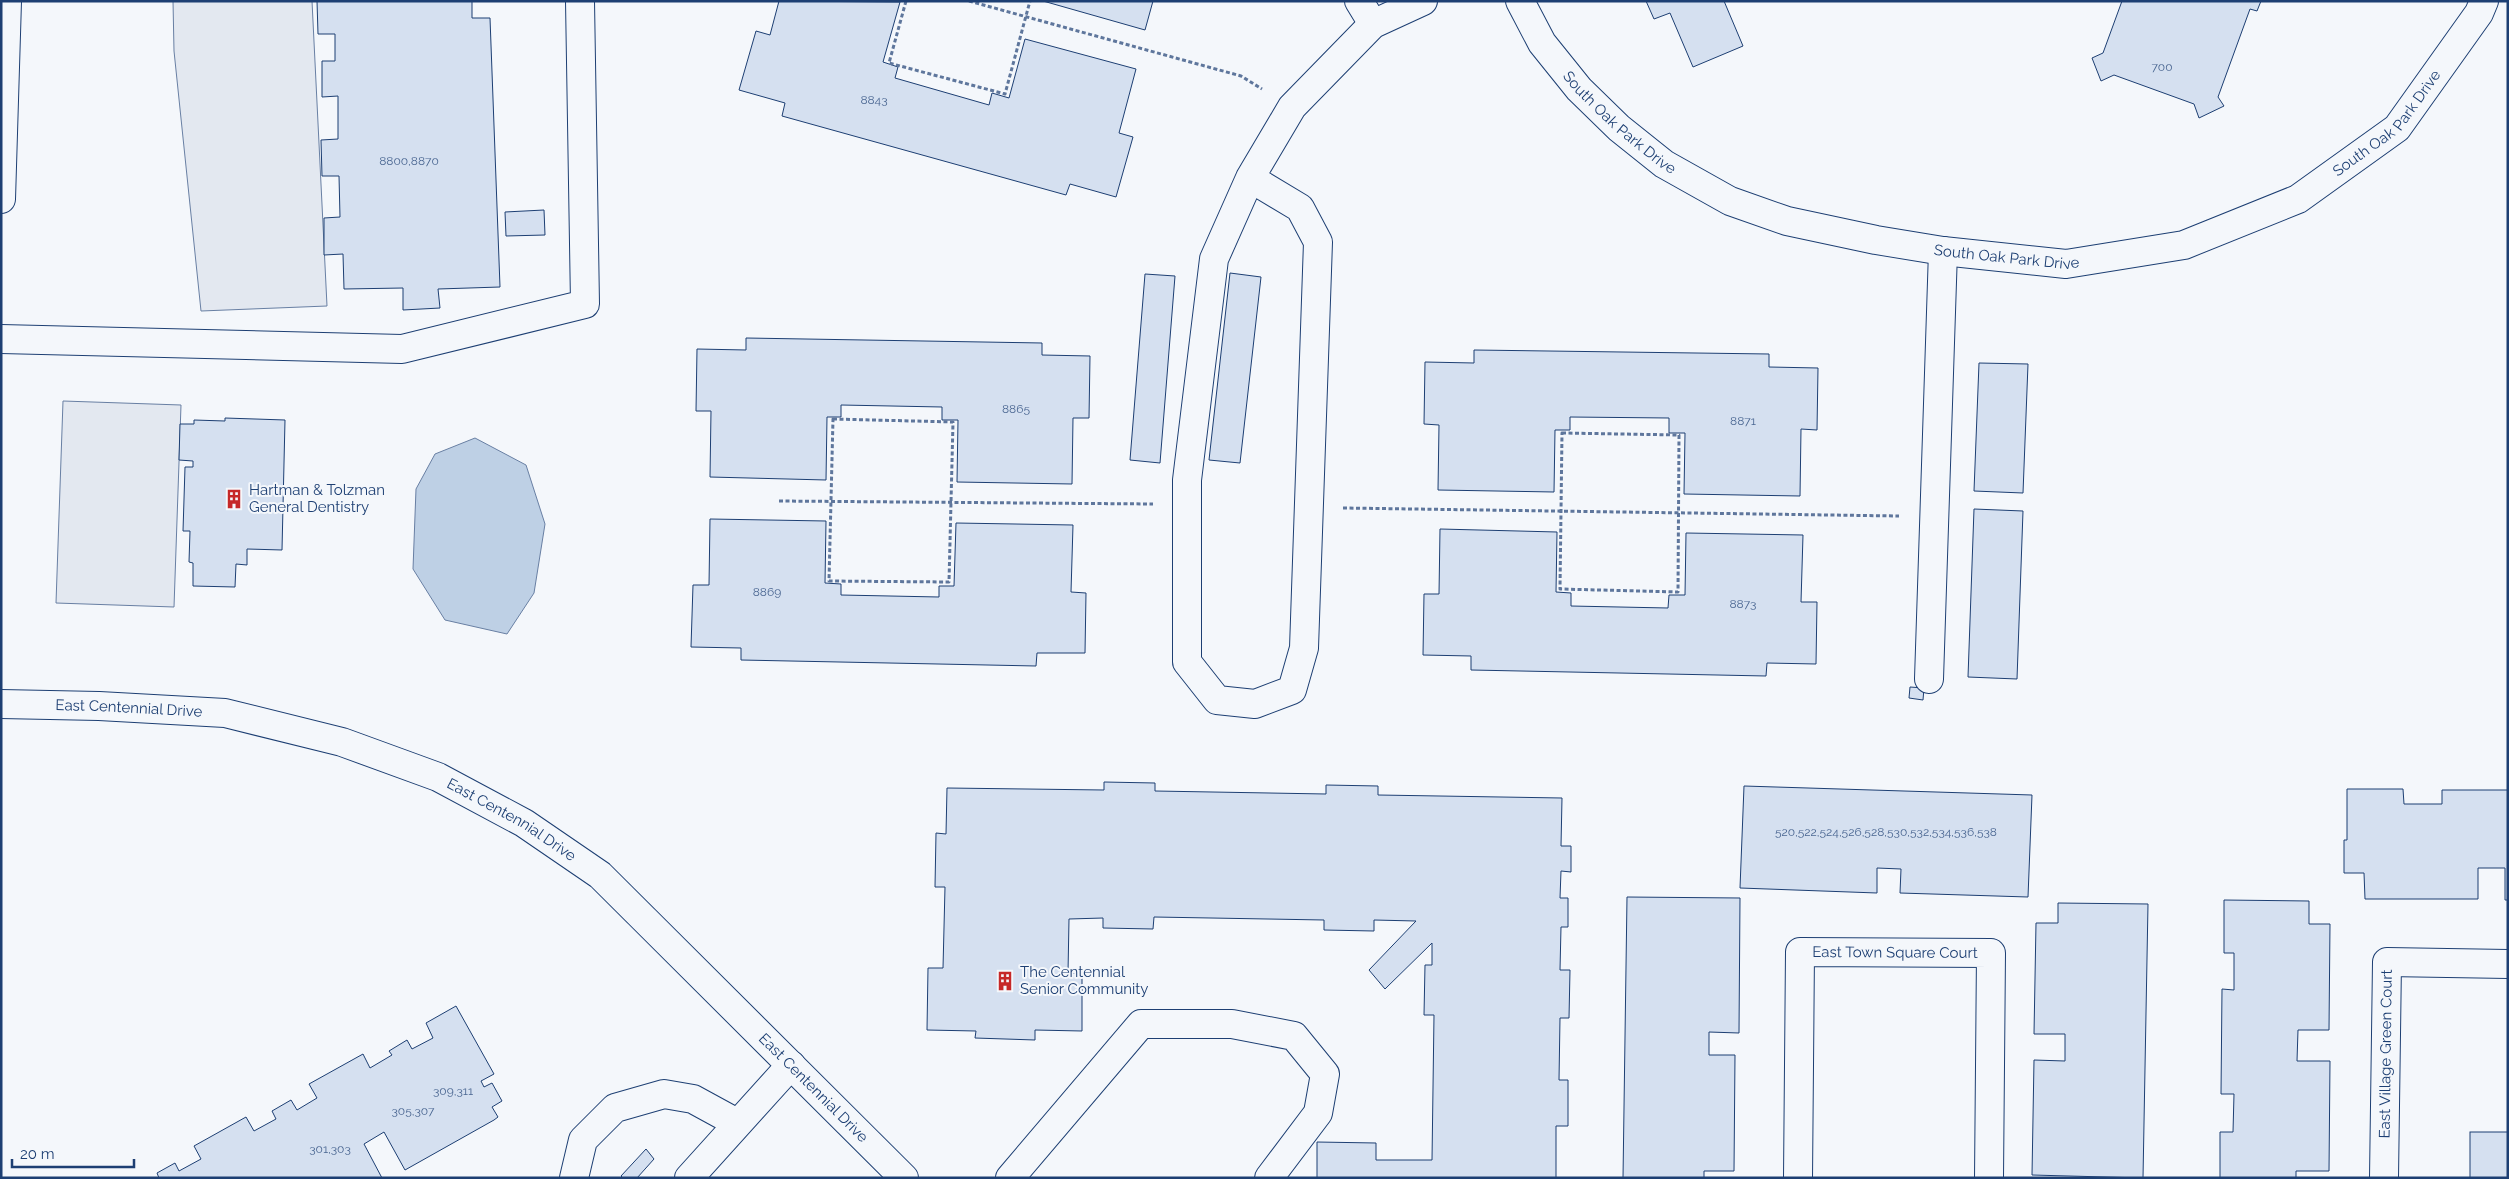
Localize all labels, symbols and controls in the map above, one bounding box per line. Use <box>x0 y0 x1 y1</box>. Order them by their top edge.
house number: 700 <box>2151 60 2173 74</box>
street label: South Oak Park Drive <box>2329 66 2445 180</box>
street label: South Oak Park Drive <box>1559 67 1679 178</box>
house number: 8843 <box>860 93 888 107</box>
house number: 8800,8870 <box>379 154 439 168</box>
street label: South Oak Park Drive <box>1933 241 2081 273</box>
house number: 8865 <box>1002 402 1030 416</box>
house number: 8871 <box>1730 414 1756 428</box>
place label: Hartman & Tolzman General Dentistry <box>249 481 385 516</box>
building icon: Hartman & Tolzman General Dentistry <box>223 488 245 510</box>
house number: 8869 <box>753 585 781 599</box>
house number: 8873 <box>1729 597 1757 611</box>
street label: East Centennial Drive <box>55 696 203 721</box>
street label: East Centennial Drive <box>444 774 580 865</box>
house number: 520,522,524,526,528,530,532,534,536,538 <box>1775 825 1997 839</box>
street label: East Town Square Court <box>1812 943 1978 962</box>
place label: The Centennial Senior Community <box>1020 963 1148 998</box>
street label: East Village Green Court <box>2376 969 2396 1139</box>
building icon: The Centennial Senior Community <box>994 970 1016 992</box>
street label: East Centennial Drive <box>755 1029 872 1146</box>
house number: 309,311 <box>433 1084 473 1098</box>
house number: 305,307 <box>391 1104 435 1118</box>
scale bar <box>12 1136 135 1168</box>
house number: 301,303 <box>309 1142 351 1156</box>
text: 20 m <box>20 1145 55 1163</box>

